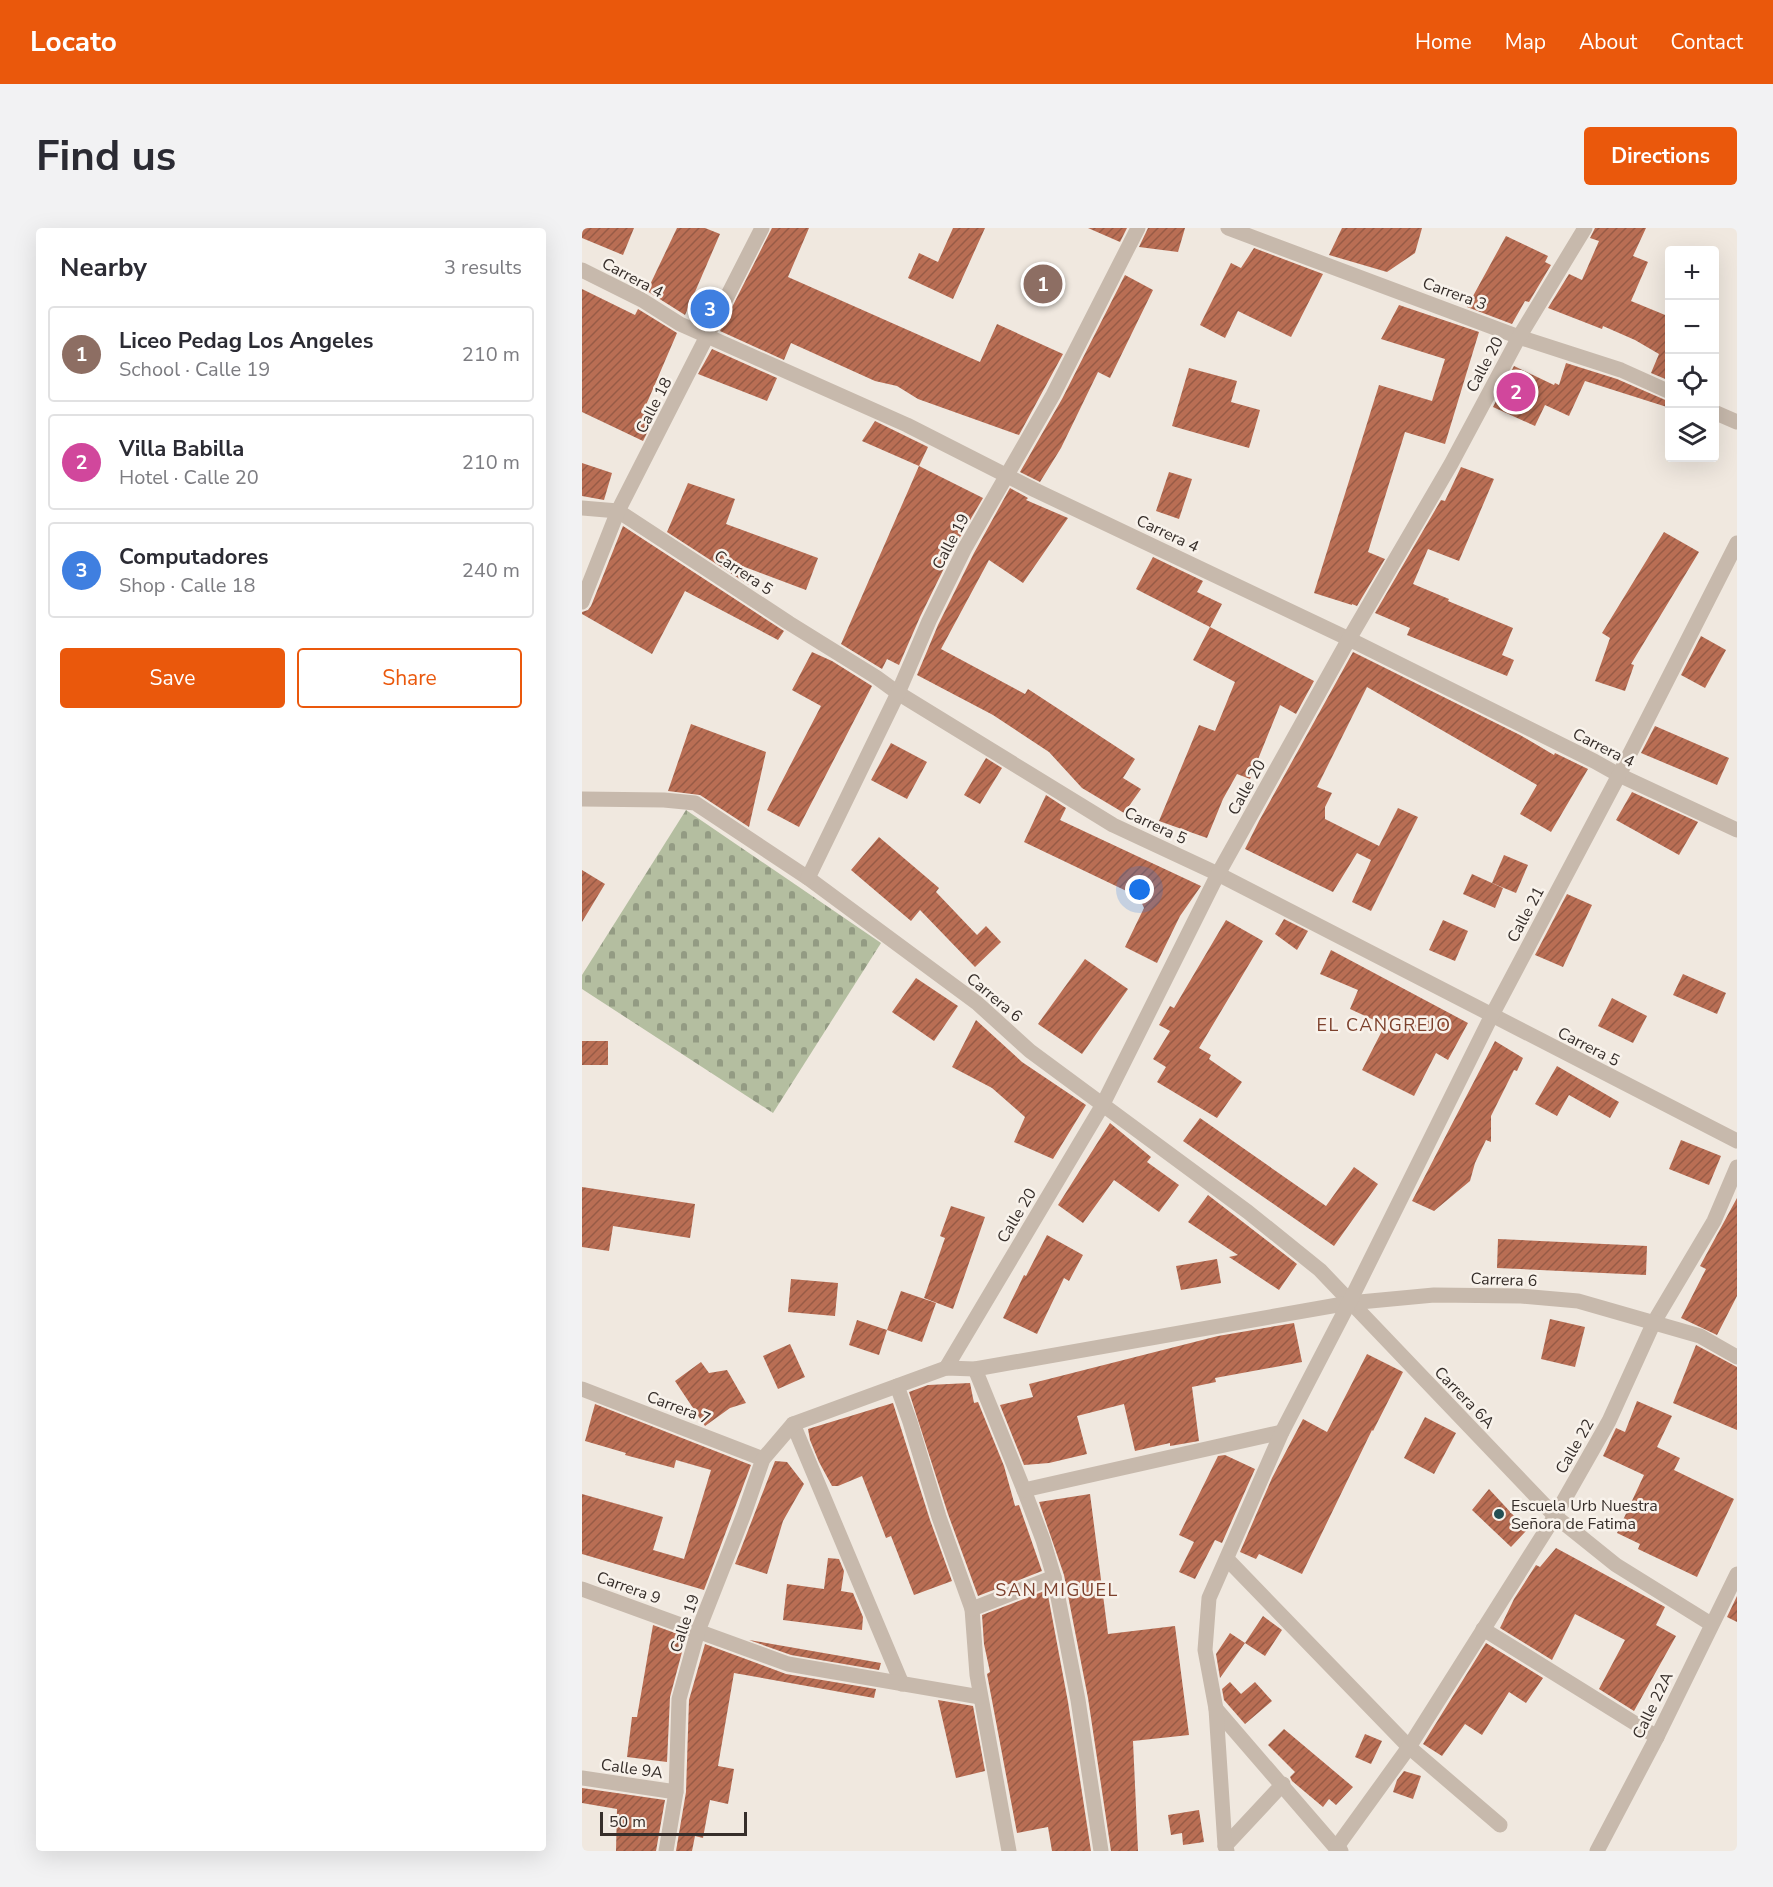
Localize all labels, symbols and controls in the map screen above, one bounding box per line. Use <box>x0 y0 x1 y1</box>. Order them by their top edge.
text: Locato <box>30 23 117 61</box>
text: Home <box>1415 28 1472 56</box>
text: Map <box>1505 28 1546 56</box>
text: About <box>1579 28 1637 56</box>
text: Contact <box>1670 28 1743 56</box>
button: Directions <box>1584 127 1737 185</box>
text: Find us <box>36 128 176 185</box>
map controls <box>1665 246 1719 462</box>
button: + <box>1665 246 1719 300</box>
text: Nearby <box>60 250 147 285</box>
street label: Carrera 4 <box>598 253 667 303</box>
text: 3 results <box>444 254 522 281</box>
pin: 1 <box>1024 262 1062 306</box>
street label: Carrera 3 <box>1420 272 1490 316</box>
pin: 3 <box>690 286 730 332</box>
button: − <box>1665 300 1719 354</box>
text: Liceo Pedag Los Angeles <box>119 326 373 356</box>
street label: Calle 20 <box>1461 333 1509 396</box>
text: 1 <box>76 341 88 368</box>
text: 210 m <box>462 341 520 368</box>
button: locate <box>1665 354 1719 408</box>
text: School · Calle 19 <box>119 356 270 383</box>
pin: 2 <box>1496 370 1536 414</box>
street label: Calle 18 <box>630 374 677 437</box>
button: layers <box>1665 408 1719 462</box>
text: Villa Babilla <box>119 434 244 464</box>
text: 2 <box>76 449 88 476</box>
text: 210 m <box>462 449 520 476</box>
text: Hotel · Calle 20 <box>119 464 259 491</box>
street label: Calle 19 <box>927 510 975 573</box>
street label: Carrera 4 <box>1133 510 1203 558</box>
text: Computadores <box>119 542 269 572</box>
street label: Carrera 5 <box>710 545 777 601</box>
text: 3 <box>76 557 88 584</box>
text: 240 m <box>462 557 520 584</box>
text: Shop · Calle 18 <box>119 572 256 599</box>
button: Save <box>60 648 285 708</box>
button: Share <box>297 648 522 708</box>
street label: Carrera 4 <box>1569 723 1639 773</box>
street label: Calle 20 <box>1223 756 1271 819</box>
street label: Carrera 5 <box>1121 802 1190 850</box>
your location <box>1125 875 1154 904</box>
street label: Calle 21 <box>1502 883 1550 946</box>
street label: Carrera 6 <box>962 968 1027 1028</box>
district label: EL CANGREJO <box>1317 1013 1451 1037</box>
street label: Carrera 5 <box>1554 1022 1623 1072</box>
street label: Calle 20 <box>992 1184 1042 1247</box>
street label: Carrera 6 <box>1470 1268 1538 1292</box>
street label: Carrera 6A <box>1429 1362 1500 1434</box>
street label: Carrera 7 <box>644 1386 714 1430</box>
street label: Calle 22 <box>1550 1415 1599 1478</box>
place label: Escuela Urb Nuestra Señora de Fatima <box>1511 1495 1658 1535</box>
marker: Escuela Urb Nuestra Señora de Fatima <box>1492 1507 1506 1521</box>
street label: Carrera 9 <box>594 1566 664 1610</box>
district label: SAN MIGUEL <box>995 1578 1119 1602</box>
street label: Calle 19 <box>665 1591 705 1655</box>
street label: Calle 22A <box>1627 1668 1679 1743</box>
street label: Calle 9A <box>600 1754 665 1784</box>
scale bar <box>600 1809 747 1836</box>
text: 50 m <box>609 1811 646 1833</box>

